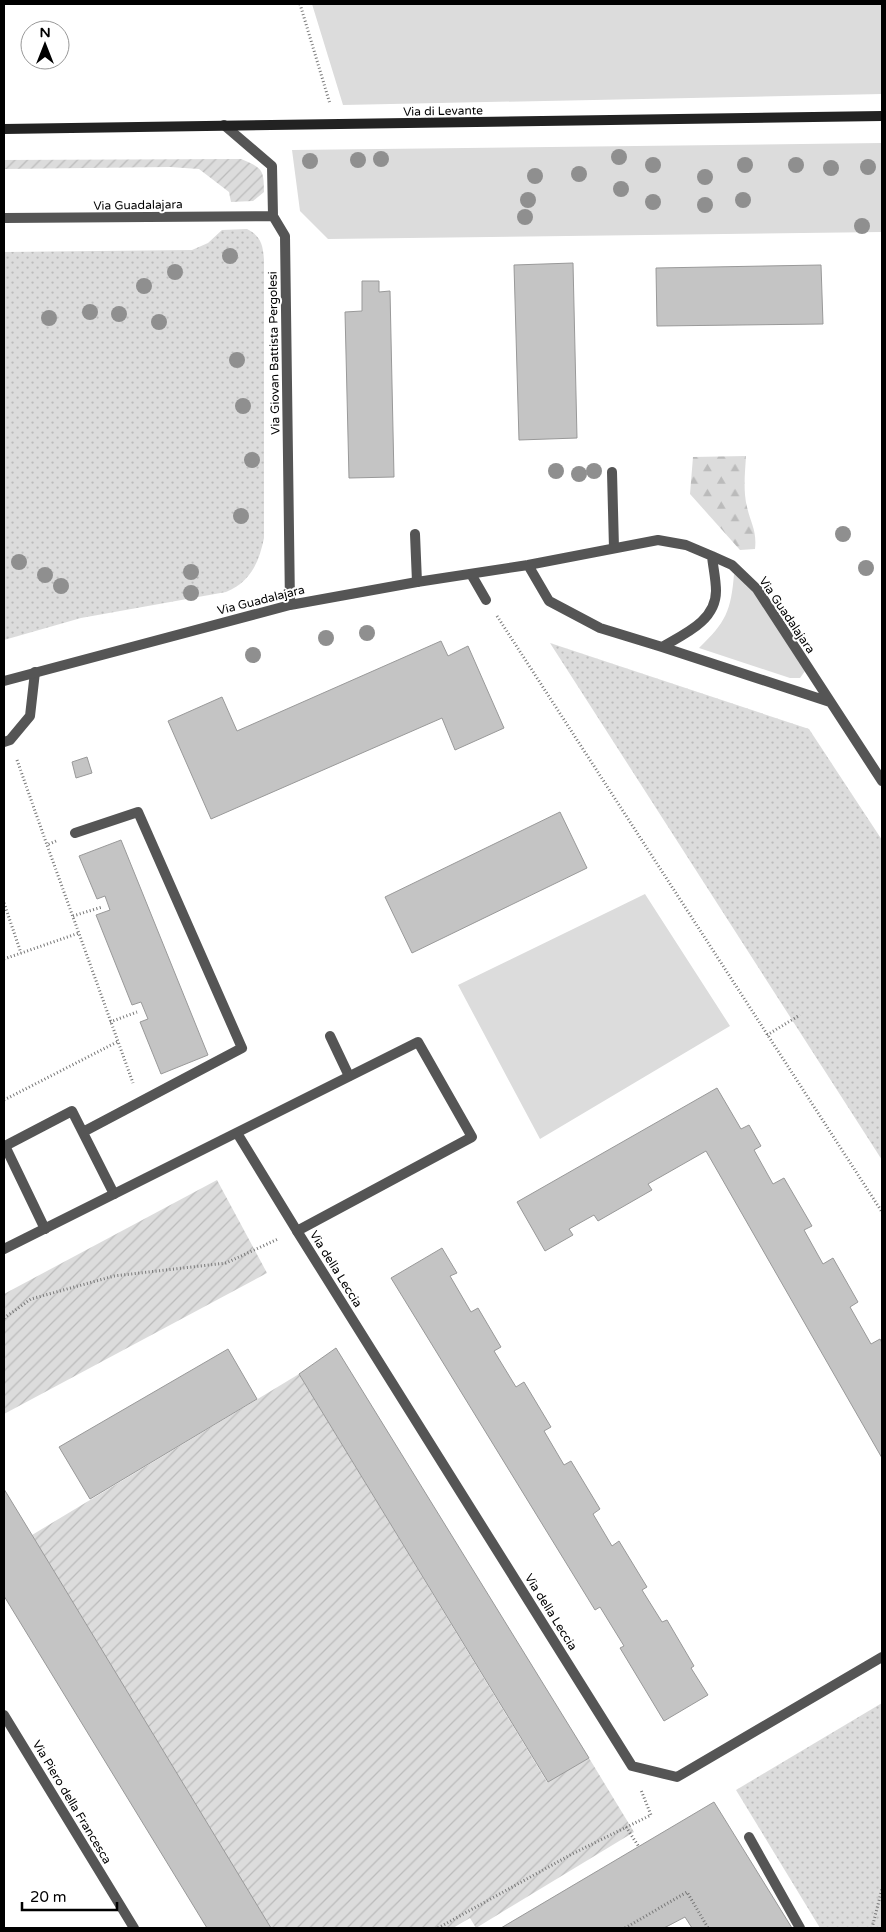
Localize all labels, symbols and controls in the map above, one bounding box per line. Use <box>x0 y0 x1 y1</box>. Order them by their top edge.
north arrow <box>20 20 70 70</box>
text: N <box>39 24 51 41</box>
street label: Via di Levante <box>403 103 483 119</box>
street label: Via Guadalajara <box>93 197 183 213</box>
street label: Via Giovan Battista Pergolesi <box>266 271 282 435</box>
street label: Via Guadalajara <box>756 574 818 656</box>
street label: Via Guadalajara <box>216 582 306 618</box>
street label: Via della Leccia <box>307 1228 365 1310</box>
street label: Via della Leccia <box>522 1571 580 1653</box>
street label: Via Piero della Francesca <box>30 1738 114 1866</box>
scale bar <box>22 1880 118 1912</box>
text: 20 m <box>30 1888 67 1906</box>

